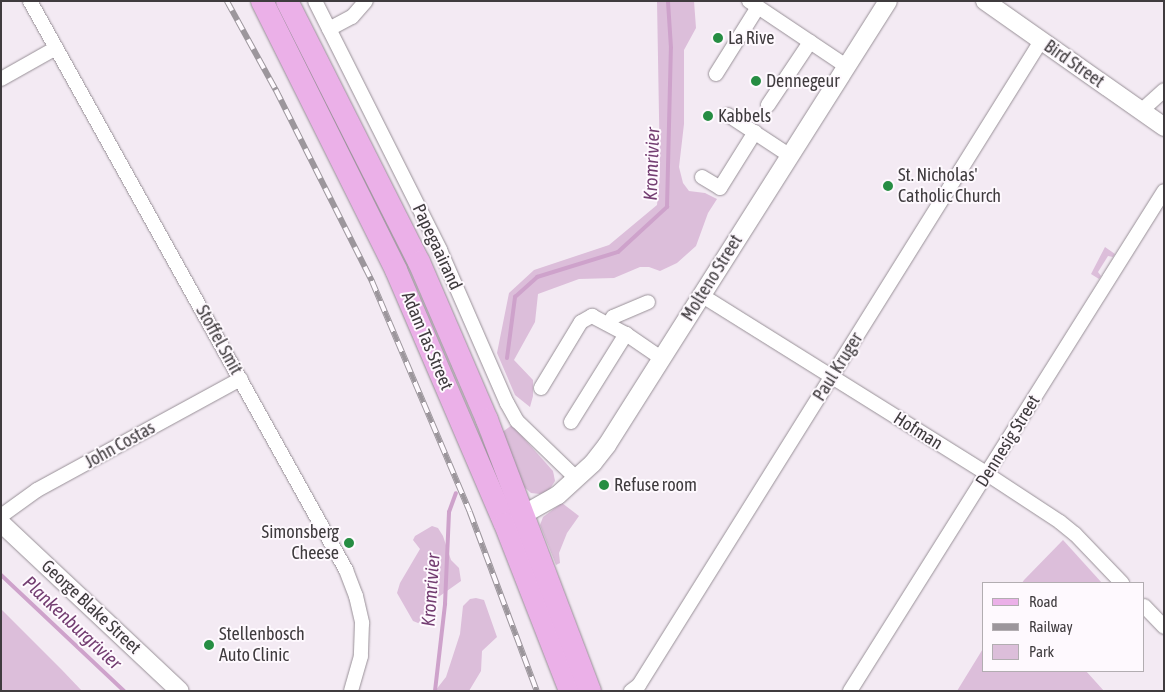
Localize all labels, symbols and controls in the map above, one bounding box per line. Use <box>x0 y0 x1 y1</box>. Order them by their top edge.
place label: La Rive <box>728 27 774 49</box>
marker: La Rive <box>712 32 724 44</box>
street label: Bird Street <box>1040 36 1108 92</box>
place label: Dennegeur <box>766 70 839 92</box>
marker: Dennegeur <box>750 75 762 87</box>
place label: Kabbels <box>718 105 771 127</box>
marker: Kabbels <box>702 110 714 122</box>
water label: Kromrivier <box>639 127 665 201</box>
place label: St. Nicholas' Catholic Church <box>898 165 1001 208</box>
marker: St. Nicholas' Catholic Church <box>882 180 894 192</box>
street label: Papegaairand <box>408 201 466 293</box>
street label: Molteno Street <box>677 231 747 325</box>
street label: Adam Tas Street <box>397 289 457 393</box>
street label: Stoffel Smit <box>191 302 247 378</box>
street label: Paul Kruger <box>809 329 867 405</box>
street label: Dennesig Street <box>971 391 1045 491</box>
street label: Hofman <box>889 408 947 454</box>
street label: John Costas <box>81 417 159 473</box>
place label: Refuse room <box>614 474 697 496</box>
marker: Refuse room <box>598 479 610 491</box>
place label: Simonsberg Cheese <box>262 522 339 564</box>
marker: Simonsberg Cheese <box>343 537 355 549</box>
water label: Kromrivier <box>417 553 445 627</box>
street label: George Blake Street <box>37 555 145 659</box>
water label: Plankenburgrivier <box>18 572 126 674</box>
legend <box>982 582 1145 672</box>
text: Road <box>1029 593 1058 610</box>
text: Railway <box>1029 618 1073 635</box>
place label: Stellenbosch Auto Clinic <box>219 624 305 666</box>
marker: Stellenbosch Auto Clinic <box>203 639 215 651</box>
text: Park <box>1029 643 1054 660</box>

